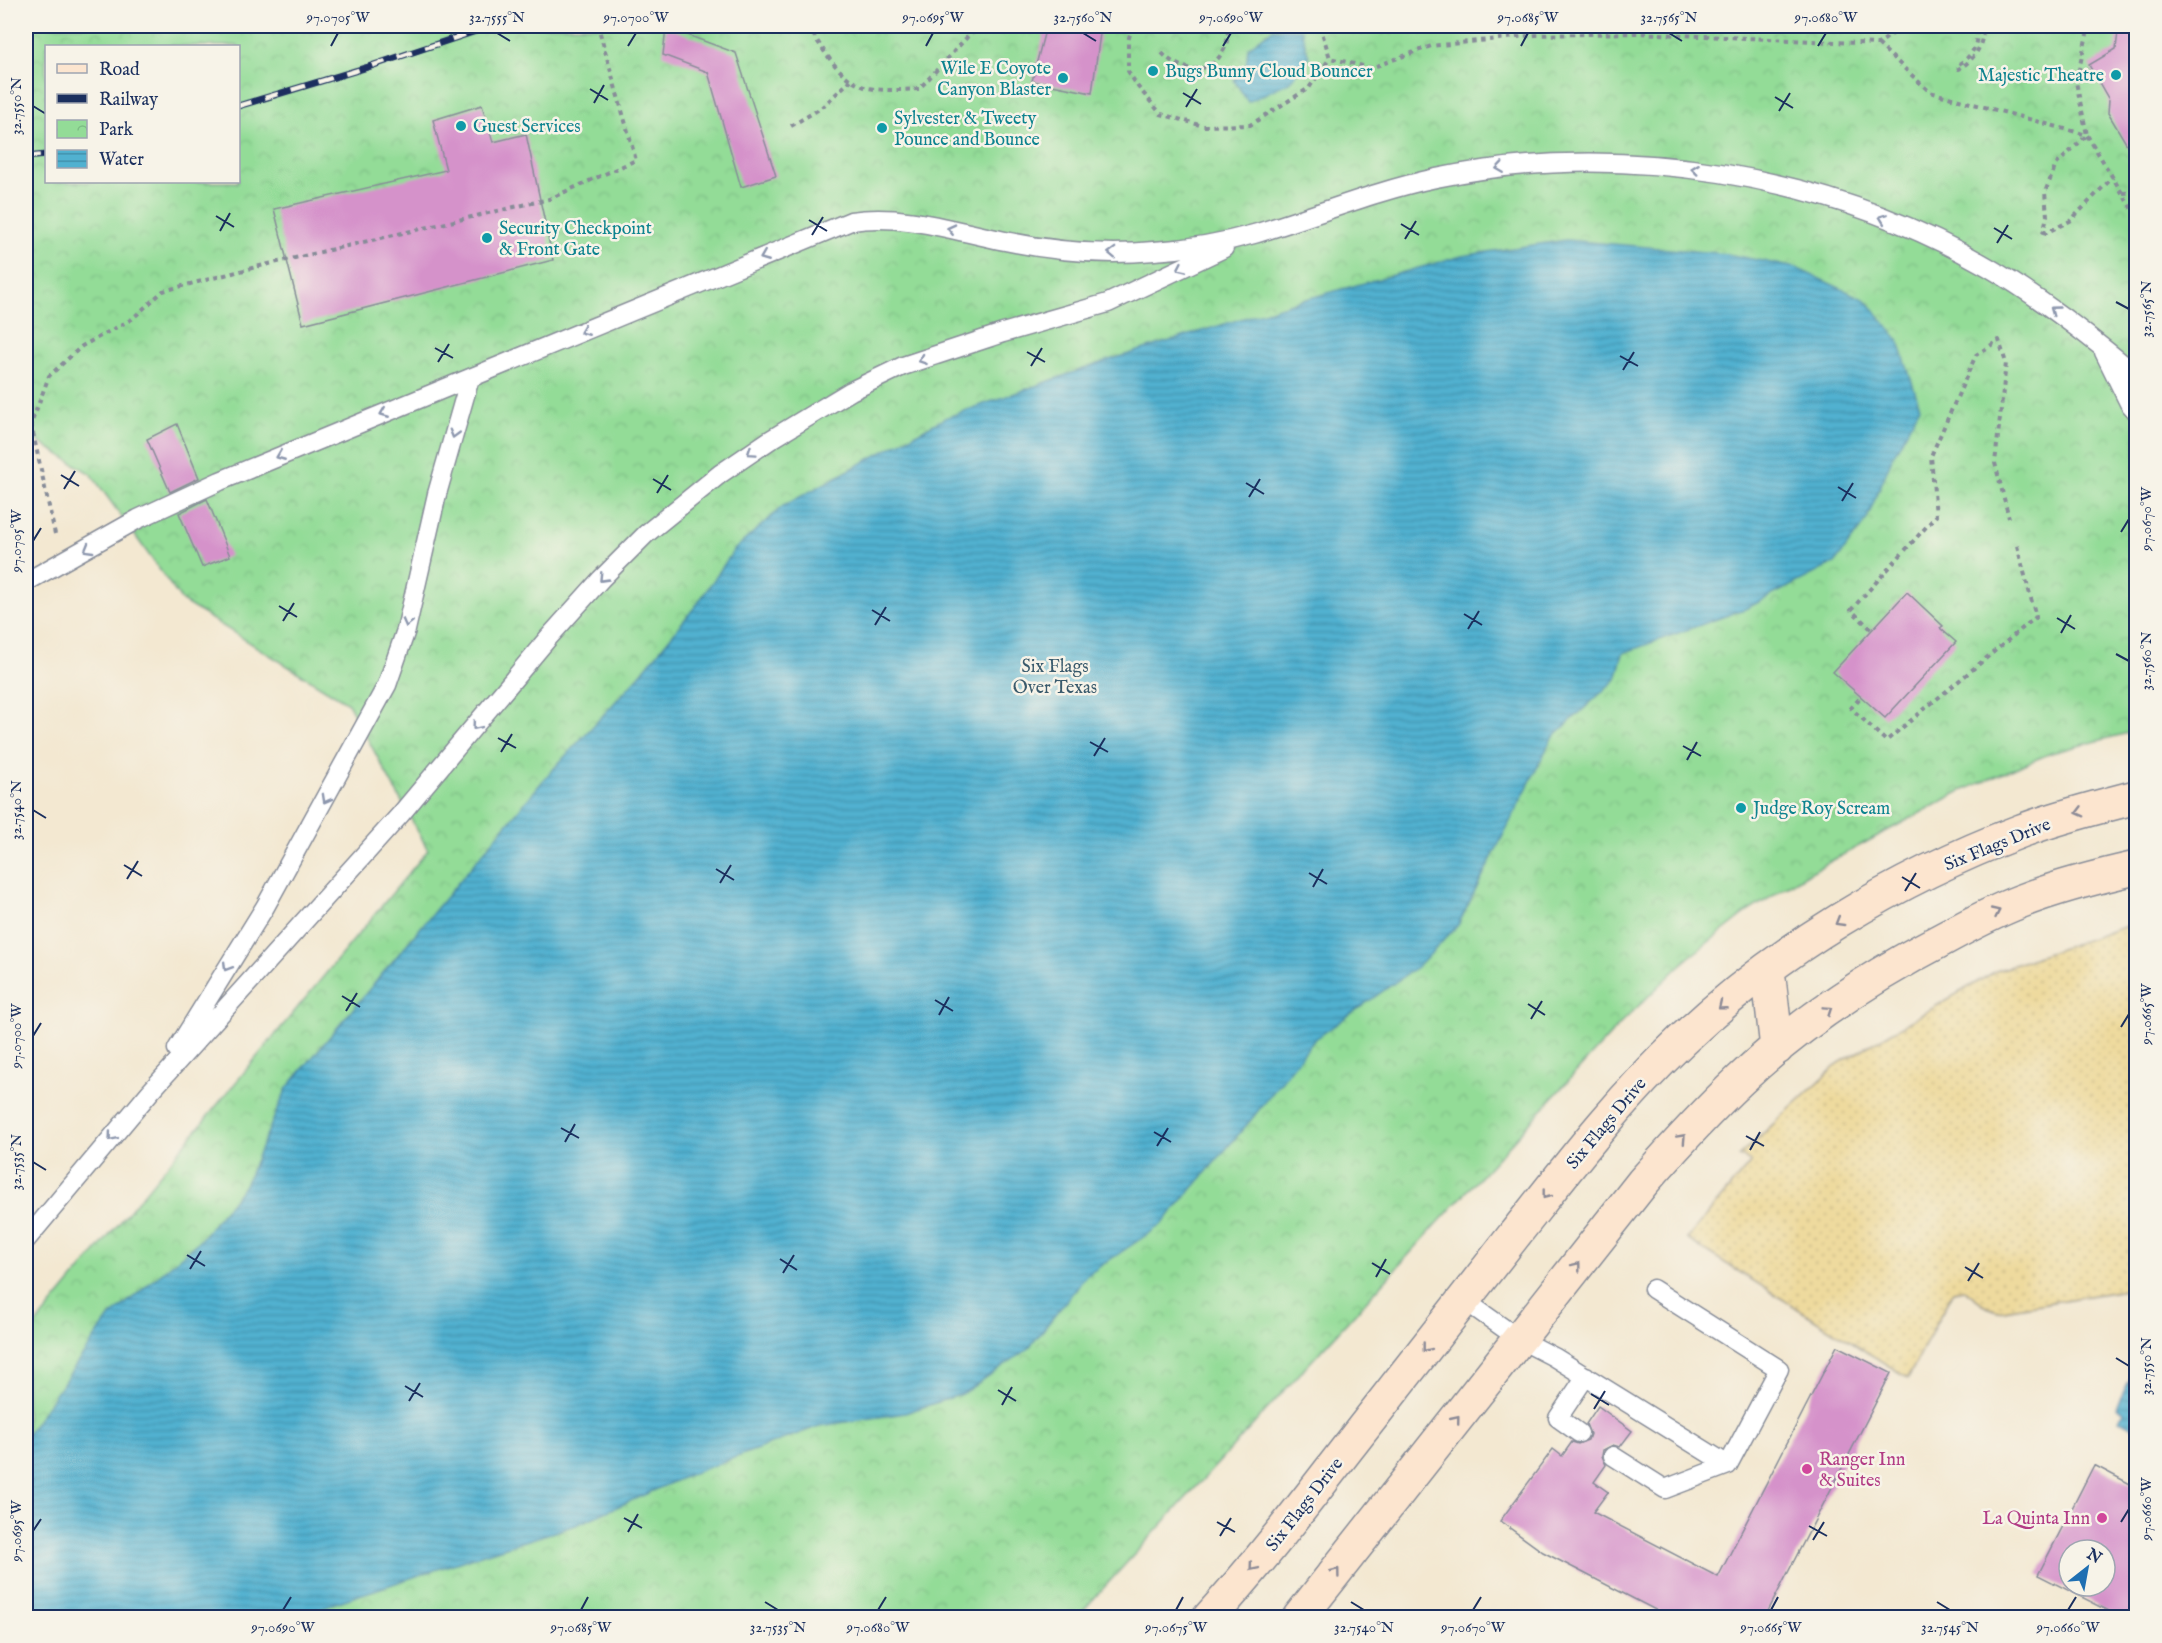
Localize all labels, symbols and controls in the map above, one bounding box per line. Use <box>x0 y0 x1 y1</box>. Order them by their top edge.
text: 97.0705°W <box>305 8 370 27</box>
text: 32.7555°N <box>469 8 525 27</box>
text: 97.0700°W <box>603 8 669 27</box>
text: 97.0695°W <box>901 8 964 27</box>
text: 32.7560°N <box>1054 8 1112 27</box>
text: 97.0690°W <box>1198 8 1263 27</box>
text: 97.0685°W <box>1497 8 1559 27</box>
text: 32.7565°N <box>1641 8 1698 27</box>
text: 97.0680°W <box>1794 8 1858 27</box>
legend <box>45 45 240 183</box>
place label: Wile E Coyote Canyon Blaster <box>937 58 1051 102</box>
text: Road <box>99 59 140 82</box>
place label: Bugs Bunny Cloud Bouncer <box>1165 61 1373 84</box>
marker: Bugs Bunny Cloud Bouncer <box>1146 64 1160 78</box>
place label: Majestic Theatre <box>1978 65 2104 88</box>
marker: Majestic Theatre <box>2109 68 2123 82</box>
marker: Wile E Coyote Canyon Blaster <box>1056 71 1070 85</box>
text: 32.7550°N <box>7 77 26 135</box>
text: Railway <box>99 89 158 112</box>
place label: Sylvester & Tweety Pounce and Bounce <box>894 108 1040 152</box>
place label: Guest Services <box>473 116 581 139</box>
text: Park <box>99 119 134 142</box>
marker: Guest Services <box>454 119 468 133</box>
marker: Sylvester & Tweety Pounce and Bounce <box>875 121 889 135</box>
text: Water <box>99 149 144 172</box>
one-way arrow <box>1496 162 1505 174</box>
one-way arrow <box>1690 164 1700 176</box>
one-way arrow <box>1878 213 1889 226</box>
place label: Security Checkpoint & Front Gate <box>499 218 652 262</box>
one-way arrow <box>946 223 956 236</box>
marker: Security Checkpoint & Front Gate <box>480 231 494 245</box>
one-way arrow <box>1107 247 1116 260</box>
one-way arrow <box>760 250 771 262</box>
one-way arrow <box>1176 261 1187 273</box>
text: 32.7565°N <box>2137 280 2156 337</box>
one-way arrow <box>2050 306 2061 317</box>
one-way arrow <box>579 324 590 336</box>
one-way arrow <box>917 352 928 365</box>
one-way arrow <box>380 406 391 418</box>
one-way arrow <box>449 428 461 439</box>
one-way arrow <box>747 445 758 456</box>
one-way arrow <box>275 449 286 461</box>
text: 97.0670°W <box>2137 486 2156 552</box>
text: 97.0705°W <box>7 509 26 574</box>
one-way arrow <box>83 541 94 553</box>
one-way arrow <box>599 570 610 581</box>
one-way arrow <box>402 618 415 628</box>
text: 32.7560°N <box>2137 632 2156 690</box>
park label: Six Flags Over Texas <box>1013 656 1097 700</box>
one-way arrow <box>472 719 483 730</box>
text: 32.7540°N <box>7 780 26 840</box>
one-way arrow <box>322 793 333 803</box>
place label: Judge Roy Scream <box>1751 798 1890 821</box>
marker: Judge Roy Scream <box>1734 801 1748 815</box>
one-way arrow <box>2075 805 2085 818</box>
street label: Six Flags Drive <box>1941 814 2054 877</box>
one-way arrow <box>1990 908 2001 920</box>
one-way arrow <box>1835 914 1845 926</box>
one-way arrow <box>223 961 235 971</box>
text: 97.0665°W <box>2137 983 2156 1046</box>
one-way arrow <box>1717 999 1728 1010</box>
text: 97.0700°W <box>7 1003 26 1069</box>
one-way arrow <box>1821 1006 1832 1017</box>
street label: Six Flags Drive <box>1562 1073 1652 1175</box>
one-way arrow <box>108 1130 119 1141</box>
text: 32.7535°N <box>7 1134 26 1190</box>
one-way arrow <box>1675 1135 1686 1145</box>
one-way arrow <box>1543 1188 1554 1199</box>
one-way arrow <box>1570 1262 1581 1273</box>
text: 32.7550°N <box>2137 1337 2156 1395</box>
one-way arrow <box>1422 1341 1433 1352</box>
one-way arrow <box>1448 1414 1459 1425</box>
place label: Ranger Inn & Suites <box>1819 1449 1906 1493</box>
street label: Six Flags Drive <box>1261 1453 1349 1556</box>
marker: Ranger Inn & Suites <box>1800 1462 1814 1476</box>
text: 97.0660°W <box>2137 1477 2156 1542</box>
text: 97.0695°W <box>7 1500 26 1563</box>
place label: La Quinta Inn <box>1982 1508 2090 1531</box>
marker: La Quinta Inn <box>2095 1511 2109 1525</box>
north arrow <box>2057 1538 2117 1598</box>
text: N <box>2082 1544 2105 1569</box>
one-way arrow <box>1249 1560 1260 1571</box>
one-way arrow <box>1328 1568 1339 1579</box>
text: 97.0690°W <box>250 1618 315 1637</box>
text: 97.0685°W <box>550 1618 612 1637</box>
text: 32.7535°N <box>750 1618 806 1637</box>
text: 97.0680°W <box>846 1618 910 1637</box>
text: 97.0675°W <box>1144 1618 1208 1637</box>
text: 32.7540°N <box>1334 1618 1394 1637</box>
text: 97.0670°W <box>1440 1618 1506 1637</box>
text: 97.0665°W <box>1739 1618 1802 1637</box>
text: 32.7545°N <box>1921 1618 1979 1637</box>
text: 97.0660°W <box>2035 1618 2100 1637</box>

